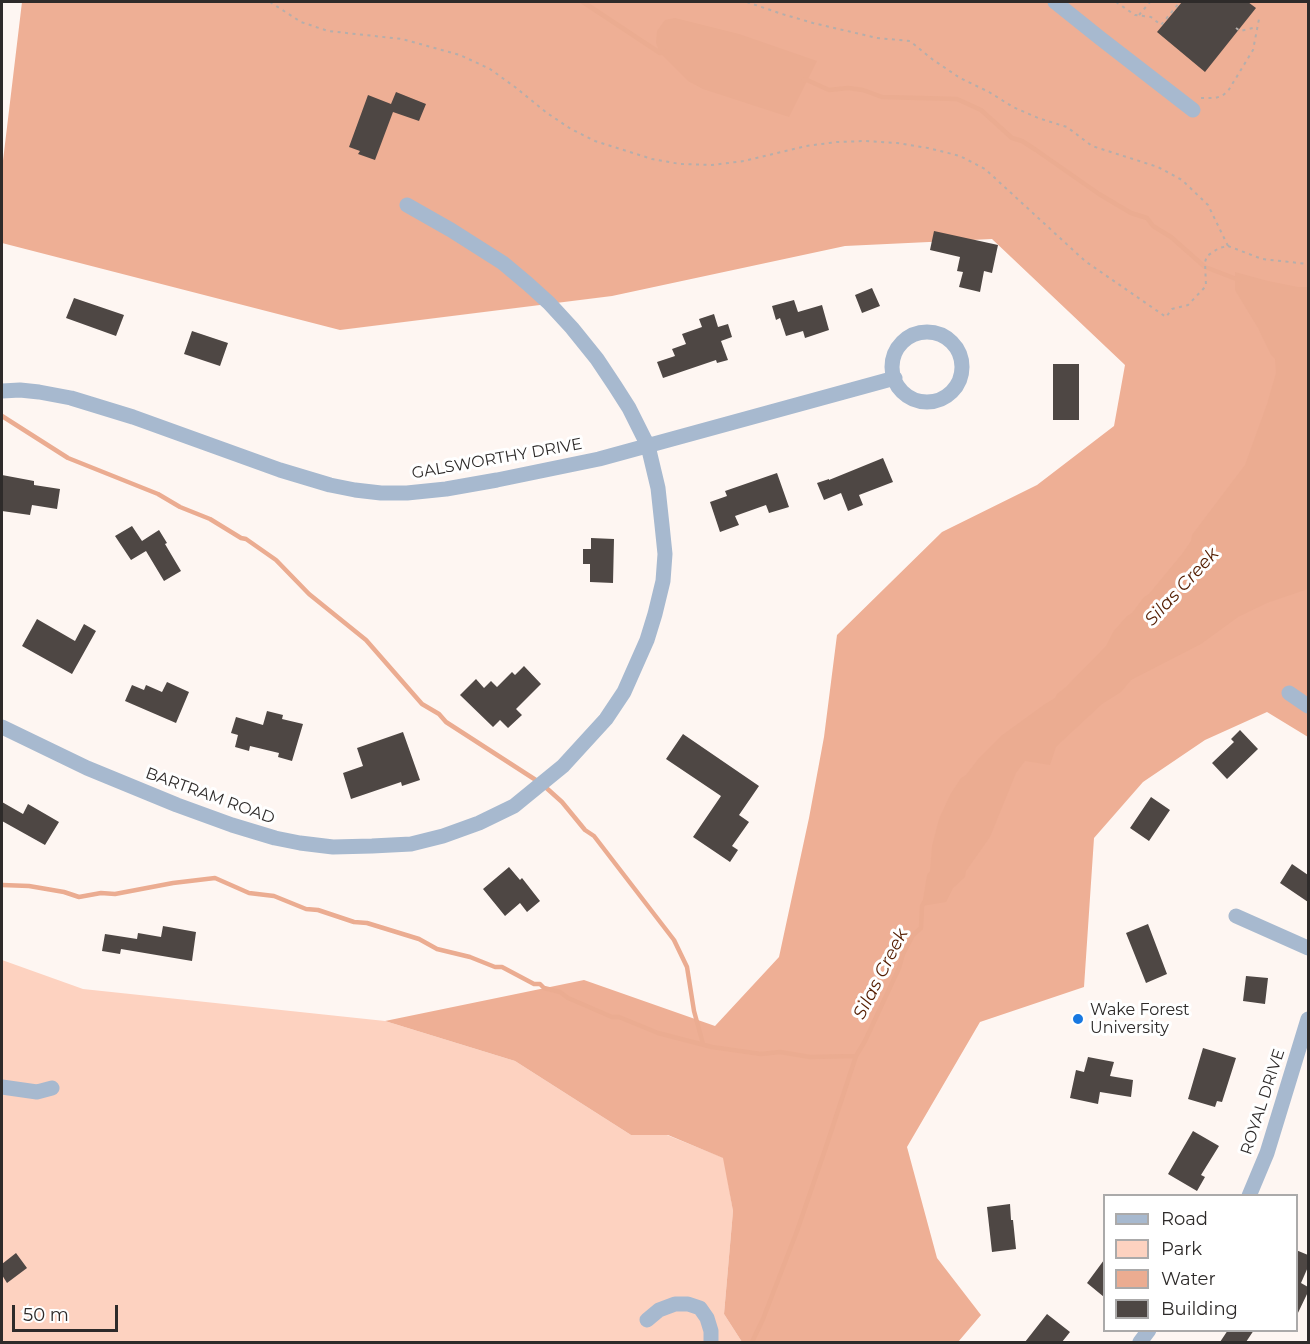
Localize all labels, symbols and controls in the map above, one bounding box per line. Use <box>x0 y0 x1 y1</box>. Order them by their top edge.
street label: GALSWORTHY DRIVE <box>410 435 584 483</box>
water label: Silas Creek <box>1140 543 1224 631</box>
street label: BARTRAM ROAD <box>143 764 277 828</box>
water label: Silas Creek <box>849 925 913 1023</box>
place label: Wake Forest University <box>1090 1000 1189 1038</box>
marker: Wake Forest University <box>1071 1012 1085 1026</box>
street label: ROYAL DRIVE <box>1237 1047 1289 1157</box>
legend <box>1103 1194 1298 1332</box>
text: Road <box>1161 1208 1208 1230</box>
text: Park <box>1161 1238 1202 1260</box>
text: Water <box>1161 1268 1216 1290</box>
scale bar <box>15 1293 122 1331</box>
text: Building <box>1161 1298 1238 1320</box>
text: 50 m <box>23 1304 69 1326</box>

